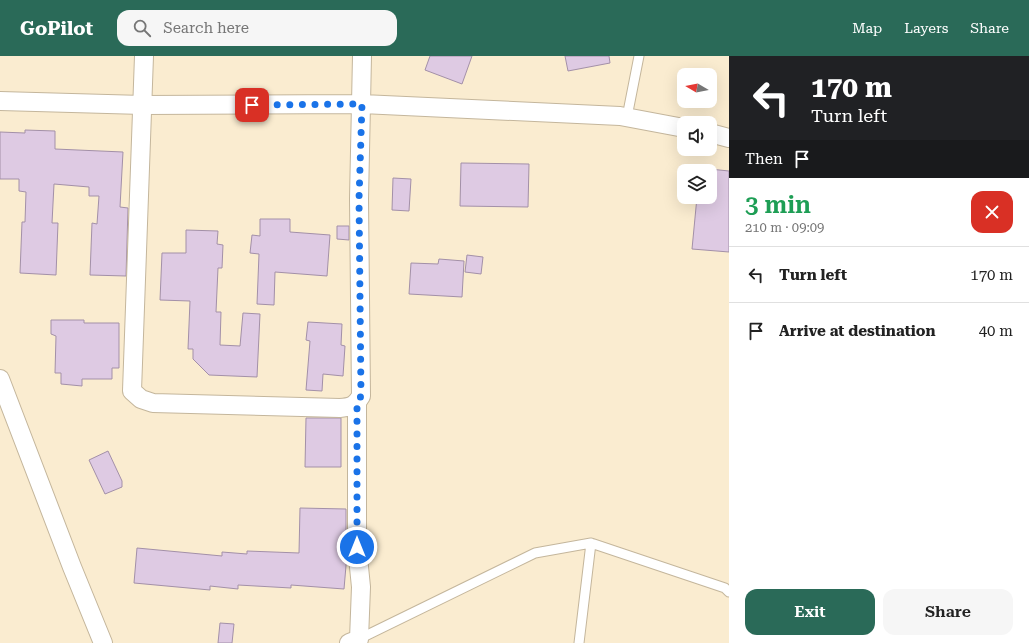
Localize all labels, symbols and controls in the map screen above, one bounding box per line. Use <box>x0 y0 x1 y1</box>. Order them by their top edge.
search box <box>117 10 397 46</box>
text: GoPilot <box>20 17 93 40</box>
icon: search <box>131 17 153 39</box>
text: Search here <box>163 19 249 37</box>
text: Map <box>852 20 882 36</box>
text: Layers <box>904 20 948 36</box>
text: Share <box>970 20 1009 36</box>
north arrow <box>677 68 717 108</box>
map controls <box>677 68 717 204</box>
text: 170 m <box>811 71 892 104</box>
icon: left <box>745 72 797 124</box>
pin <box>235 88 269 122</box>
icon: arrive <box>241 94 263 116</box>
text: Turn left <box>811 105 887 126</box>
button: sound <box>677 116 717 156</box>
icon: arrive <box>791 148 813 170</box>
text: Then <box>745 150 783 168</box>
button: layers <box>677 164 717 204</box>
text: 3 min <box>745 191 811 219</box>
button: close <box>971 191 1013 233</box>
text: 210 m · 09:09 <box>745 220 824 235</box>
icon: left <box>745 264 767 286</box>
text: Turn left <box>779 266 847 284</box>
text: 170 m <box>970 266 1013 284</box>
icon: arrive <box>745 320 767 342</box>
text: Arrive at destination <box>779 322 935 340</box>
text: 40 m <box>979 322 1013 340</box>
position arrow <box>336 526 378 568</box>
button: Exit <box>745 589 875 635</box>
button: Share <box>883 589 1013 635</box>

